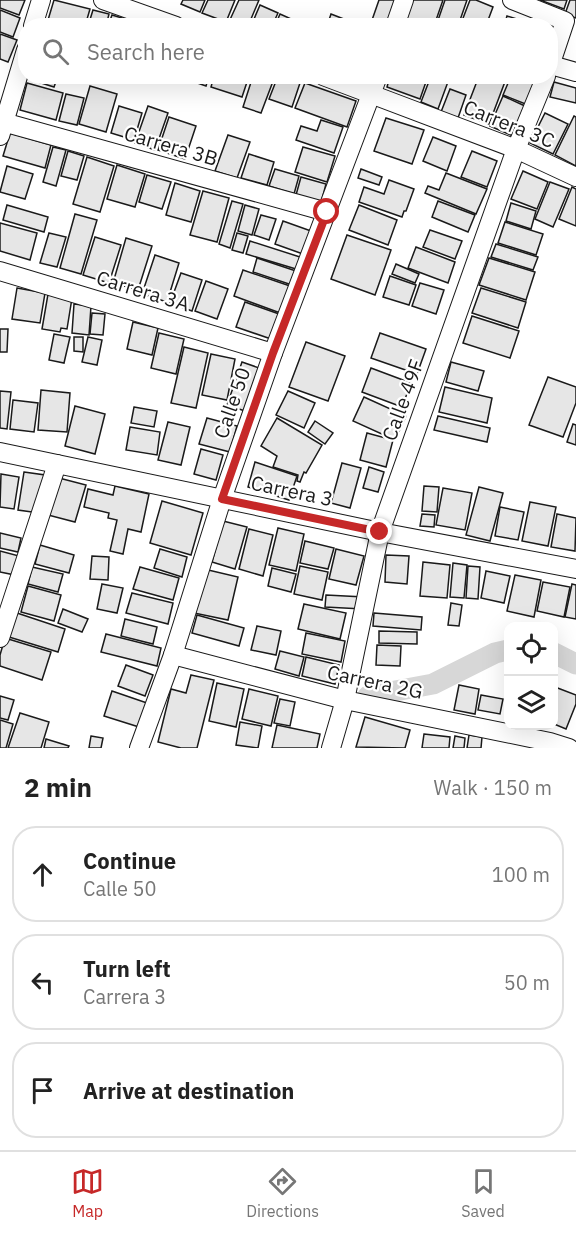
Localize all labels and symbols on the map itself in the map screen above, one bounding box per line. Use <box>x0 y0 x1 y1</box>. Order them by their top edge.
street label: Carrera 3C <box>460 93 559 154</box>
street label: Carrera 3B <box>121 119 221 172</box>
route start <box>313 198 339 224</box>
street label: Carrera 3A <box>93 264 193 318</box>
street label: Calle 49F <box>375 355 430 444</box>
street label: Calle 50 <box>207 364 256 442</box>
street label: Carrera 3 <box>249 469 336 512</box>
route end <box>366 518 392 544</box>
street label: Carrera 2G <box>325 658 425 705</box>

